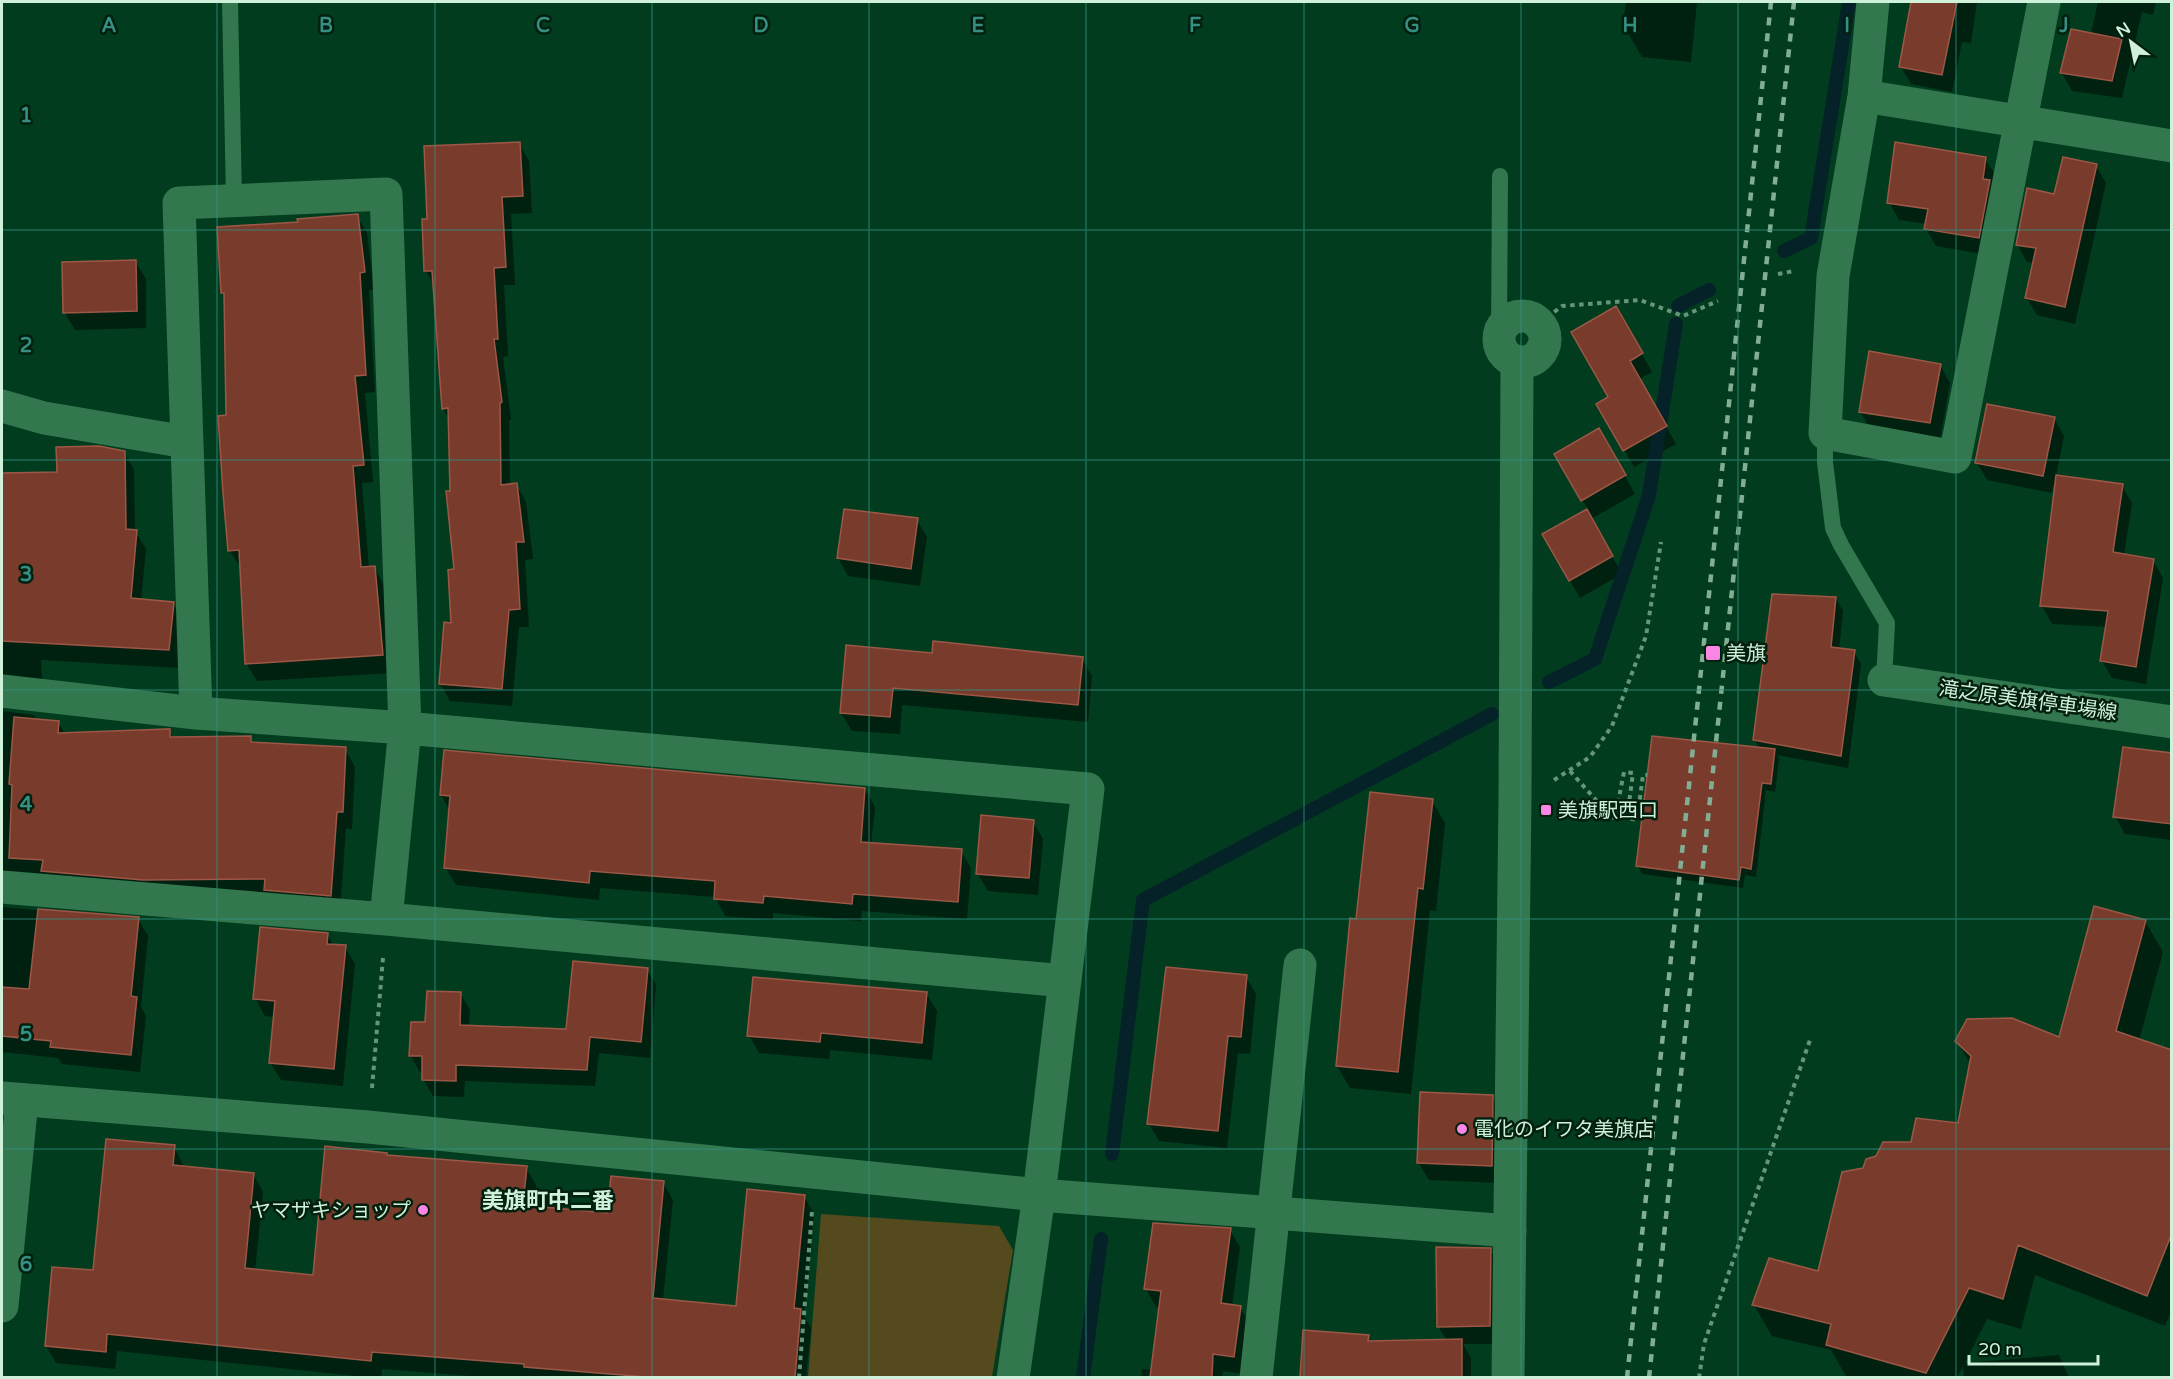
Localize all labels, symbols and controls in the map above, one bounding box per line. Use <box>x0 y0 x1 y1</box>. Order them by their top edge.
north arrow <box>2101 12 2161 72</box>
text: A <box>102 14 117 38</box>
text: B <box>319 14 333 38</box>
text: C <box>536 14 550 38</box>
text: D <box>753 14 769 38</box>
text: E <box>972 14 985 38</box>
text: F <box>1189 14 1201 38</box>
text: G <box>1404 14 1420 38</box>
text: H <box>1622 14 1638 38</box>
text: I <box>1844 14 1850 38</box>
text: J <box>2058 14 2069 38</box>
text: N <box>2113 18 2134 42</box>
text: 1 <box>20 104 32 128</box>
text: 2 <box>20 334 32 358</box>
text: 3 <box>20 563 32 587</box>
place label: 美旗 <box>1726 642 1766 666</box>
marker: 美旗 <box>1704 644 1722 662</box>
street label: 滝之原美旗停車場線 <box>1937 677 2119 725</box>
text: 4 <box>20 793 33 817</box>
place label: 美旗駅西口 <box>1558 799 1658 823</box>
marker: 美旗駅西口 <box>1539 803 1553 817</box>
text: 5 <box>20 1023 32 1047</box>
place label: 電化のイワタ美旗店 <box>1474 1118 1654 1142</box>
marker: 電化のイワタ美旗店 <box>1455 1122 1469 1136</box>
district label: 美旗町中二番 <box>482 1188 614 1214</box>
place label: ヤマザキショップ <box>251 1199 411 1223</box>
marker: ヤマザキショップ <box>416 1203 430 1217</box>
text: 6 <box>20 1253 32 1277</box>
scale bar <box>1969 1328 2098 1366</box>
text: 20 m <box>1978 1338 2022 1360</box>

